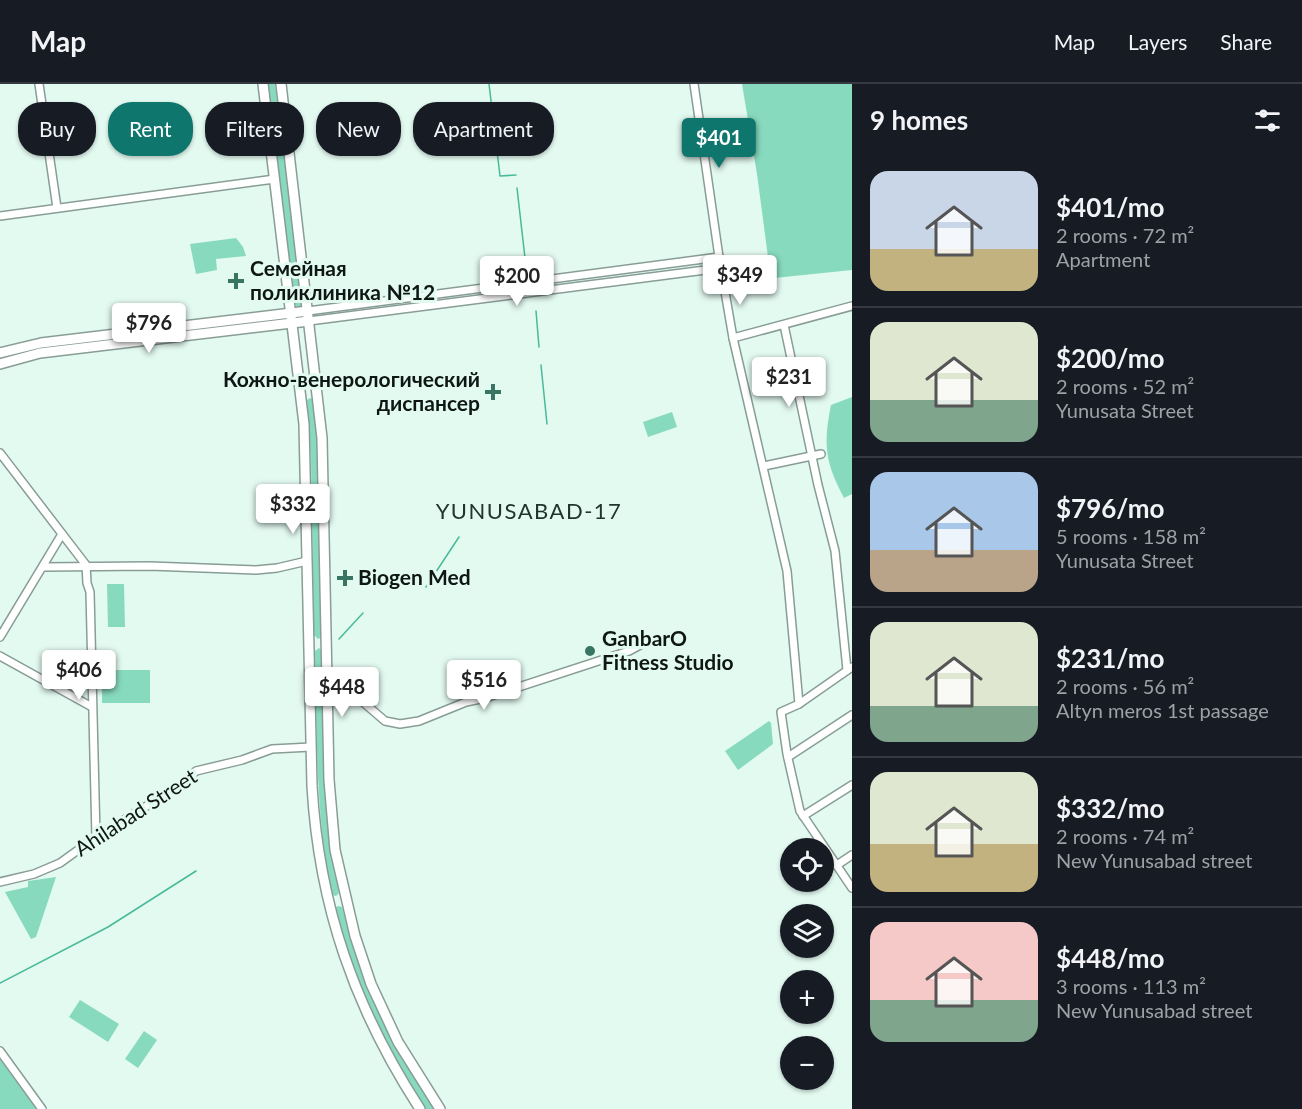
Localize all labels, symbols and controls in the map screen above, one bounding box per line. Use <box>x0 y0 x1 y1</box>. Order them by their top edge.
text: Map <box>30 24 86 58</box>
text: Map <box>1054 29 1095 54</box>
text: Layers <box>1128 29 1187 54</box>
text: Share <box>1220 29 1272 54</box>
chip: Buy <box>18 102 96 156</box>
chip: Rent <box>108 102 193 156</box>
chip: Filters <box>205 102 304 156</box>
chip: New <box>316 102 401 156</box>
chip: Apartment <box>413 102 554 156</box>
text: 9 homes <box>870 104 968 136</box>
icon: filters <box>1251 104 1284 137</box>
pin: $401 <box>683 118 755 169</box>
text: $401 <box>696 125 742 149</box>
text: $401/mo <box>1056 191 1164 223</box>
icon: home <box>918 195 990 267</box>
text: 2 rooms · 72 m² <box>1056 223 1194 247</box>
text: Apartment <box>1056 247 1150 271</box>
place label: Семейная поликлиника №12 <box>250 255 435 304</box>
pin: $349 <box>704 255 776 306</box>
pin: $200 <box>481 256 553 307</box>
text: $349 <box>717 262 763 286</box>
text: $200 <box>494 263 540 287</box>
marker: Семейная поликлиника №12 <box>227 272 245 290</box>
pin: $796 <box>113 303 185 354</box>
text: $796 <box>126 310 172 334</box>
text: $200/mo <box>1056 342 1164 374</box>
icon: home <box>918 346 990 418</box>
pin: $231 <box>753 357 825 408</box>
text: $231 <box>766 364 812 388</box>
place label: Кожно-венерологический диспансер <box>223 366 480 415</box>
text: 2 rooms · 52 m² <box>1056 374 1194 398</box>
marker: Кожно-венерологический диспансер <box>484 383 502 401</box>
text: Yunusata Street <box>1056 398 1194 422</box>
pin: $332 <box>257 484 329 535</box>
text: $332 <box>270 491 316 515</box>
text: $796/mo <box>1056 492 1164 524</box>
icon: home <box>918 496 990 568</box>
district label: YUNUSABAD-17 <box>436 497 622 524</box>
text: 5 rooms · 158 m² <box>1056 524 1206 548</box>
text: Yunusata Street <box>1056 548 1194 572</box>
place label: Biogen Med <box>358 564 471 589</box>
marker: Biogen Med <box>336 569 354 587</box>
place label: GanbarO Fitness Studio <box>602 625 734 674</box>
text: $231/mo <box>1056 642 1164 674</box>
marker: GanbarO Fitness Studio <box>583 644 597 658</box>
icon: home <box>918 646 990 718</box>
pin: $406 <box>43 650 115 701</box>
text: $406 <box>56 657 102 681</box>
pin: $516 <box>448 660 520 711</box>
pin: $448 <box>306 667 378 718</box>
text: $516 <box>461 667 507 691</box>
text: $448 <box>319 674 365 698</box>
text: 2 rooms · 56 m² <box>1056 674 1194 698</box>
text: Altyn meros 1st passage <box>1056 698 1269 722</box>
street label: Ahilabad Street <box>69 763 201 861</box>
text: $332/mo <box>1056 792 1164 824</box>
icon: home <box>918 796 990 868</box>
text: 2 rooms · 74 m² <box>1056 824 1194 848</box>
map controls <box>780 838 834 1090</box>
button: locate <box>780 838 834 892</box>
text: New Yunusabad street <box>1056 848 1252 872</box>
button: layers <box>780 904 834 958</box>
text: $448/mo <box>1056 942 1164 974</box>
icon: home <box>918 946 990 1018</box>
button: + <box>780 970 834 1024</box>
text: 3 rooms · 113 m² <box>1056 974 1206 998</box>
text: New Yunusabad street <box>1056 998 1252 1022</box>
button: − <box>780 1036 834 1090</box>

